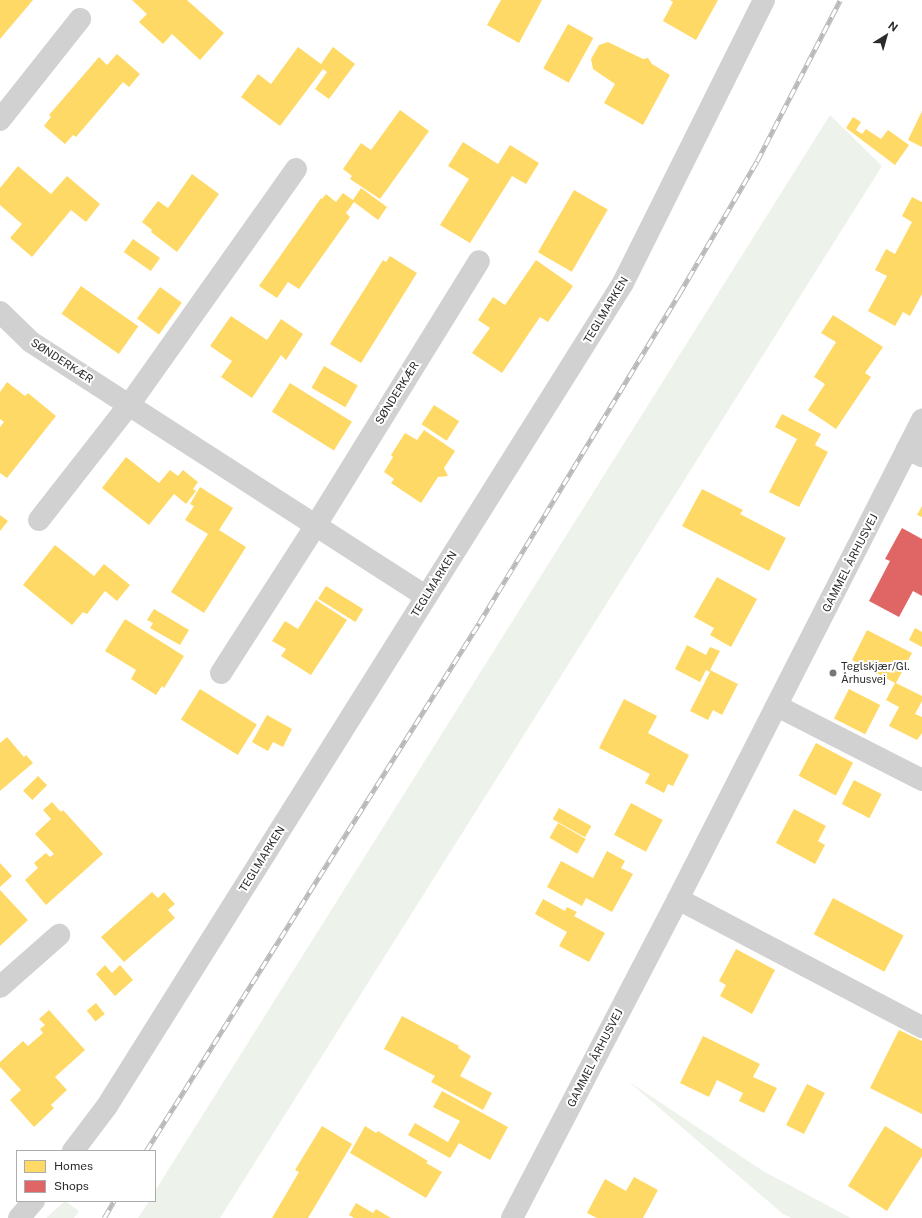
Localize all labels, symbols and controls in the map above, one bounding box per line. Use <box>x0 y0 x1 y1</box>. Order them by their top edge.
north arrow <box>866 16 906 56</box>
text: N <box>886 19 900 34</box>
street label: TEGLMARKEN <box>581 274 631 346</box>
street label: SØNDERKÆR <box>28 336 96 386</box>
street label: SØNDERKÆR <box>372 359 422 427</box>
street label: GAMMEL ÅRHUSVEJ <box>819 512 881 614</box>
street label: TEGLMARKEN <box>408 549 460 619</box>
place label: Teglskjær/Gl. Århusvej <box>841 660 910 686</box>
marker: Teglskjær/Gl. Århusvej <box>828 668 838 678</box>
street label: TEGLMARKEN <box>236 824 288 894</box>
street label: GAMMEL ÅRHUSVEJ <box>564 1007 626 1109</box>
legend <box>16 1150 156 1202</box>
text: Homes <box>54 1159 93 1173</box>
text: Shops <box>54 1179 89 1193</box>

